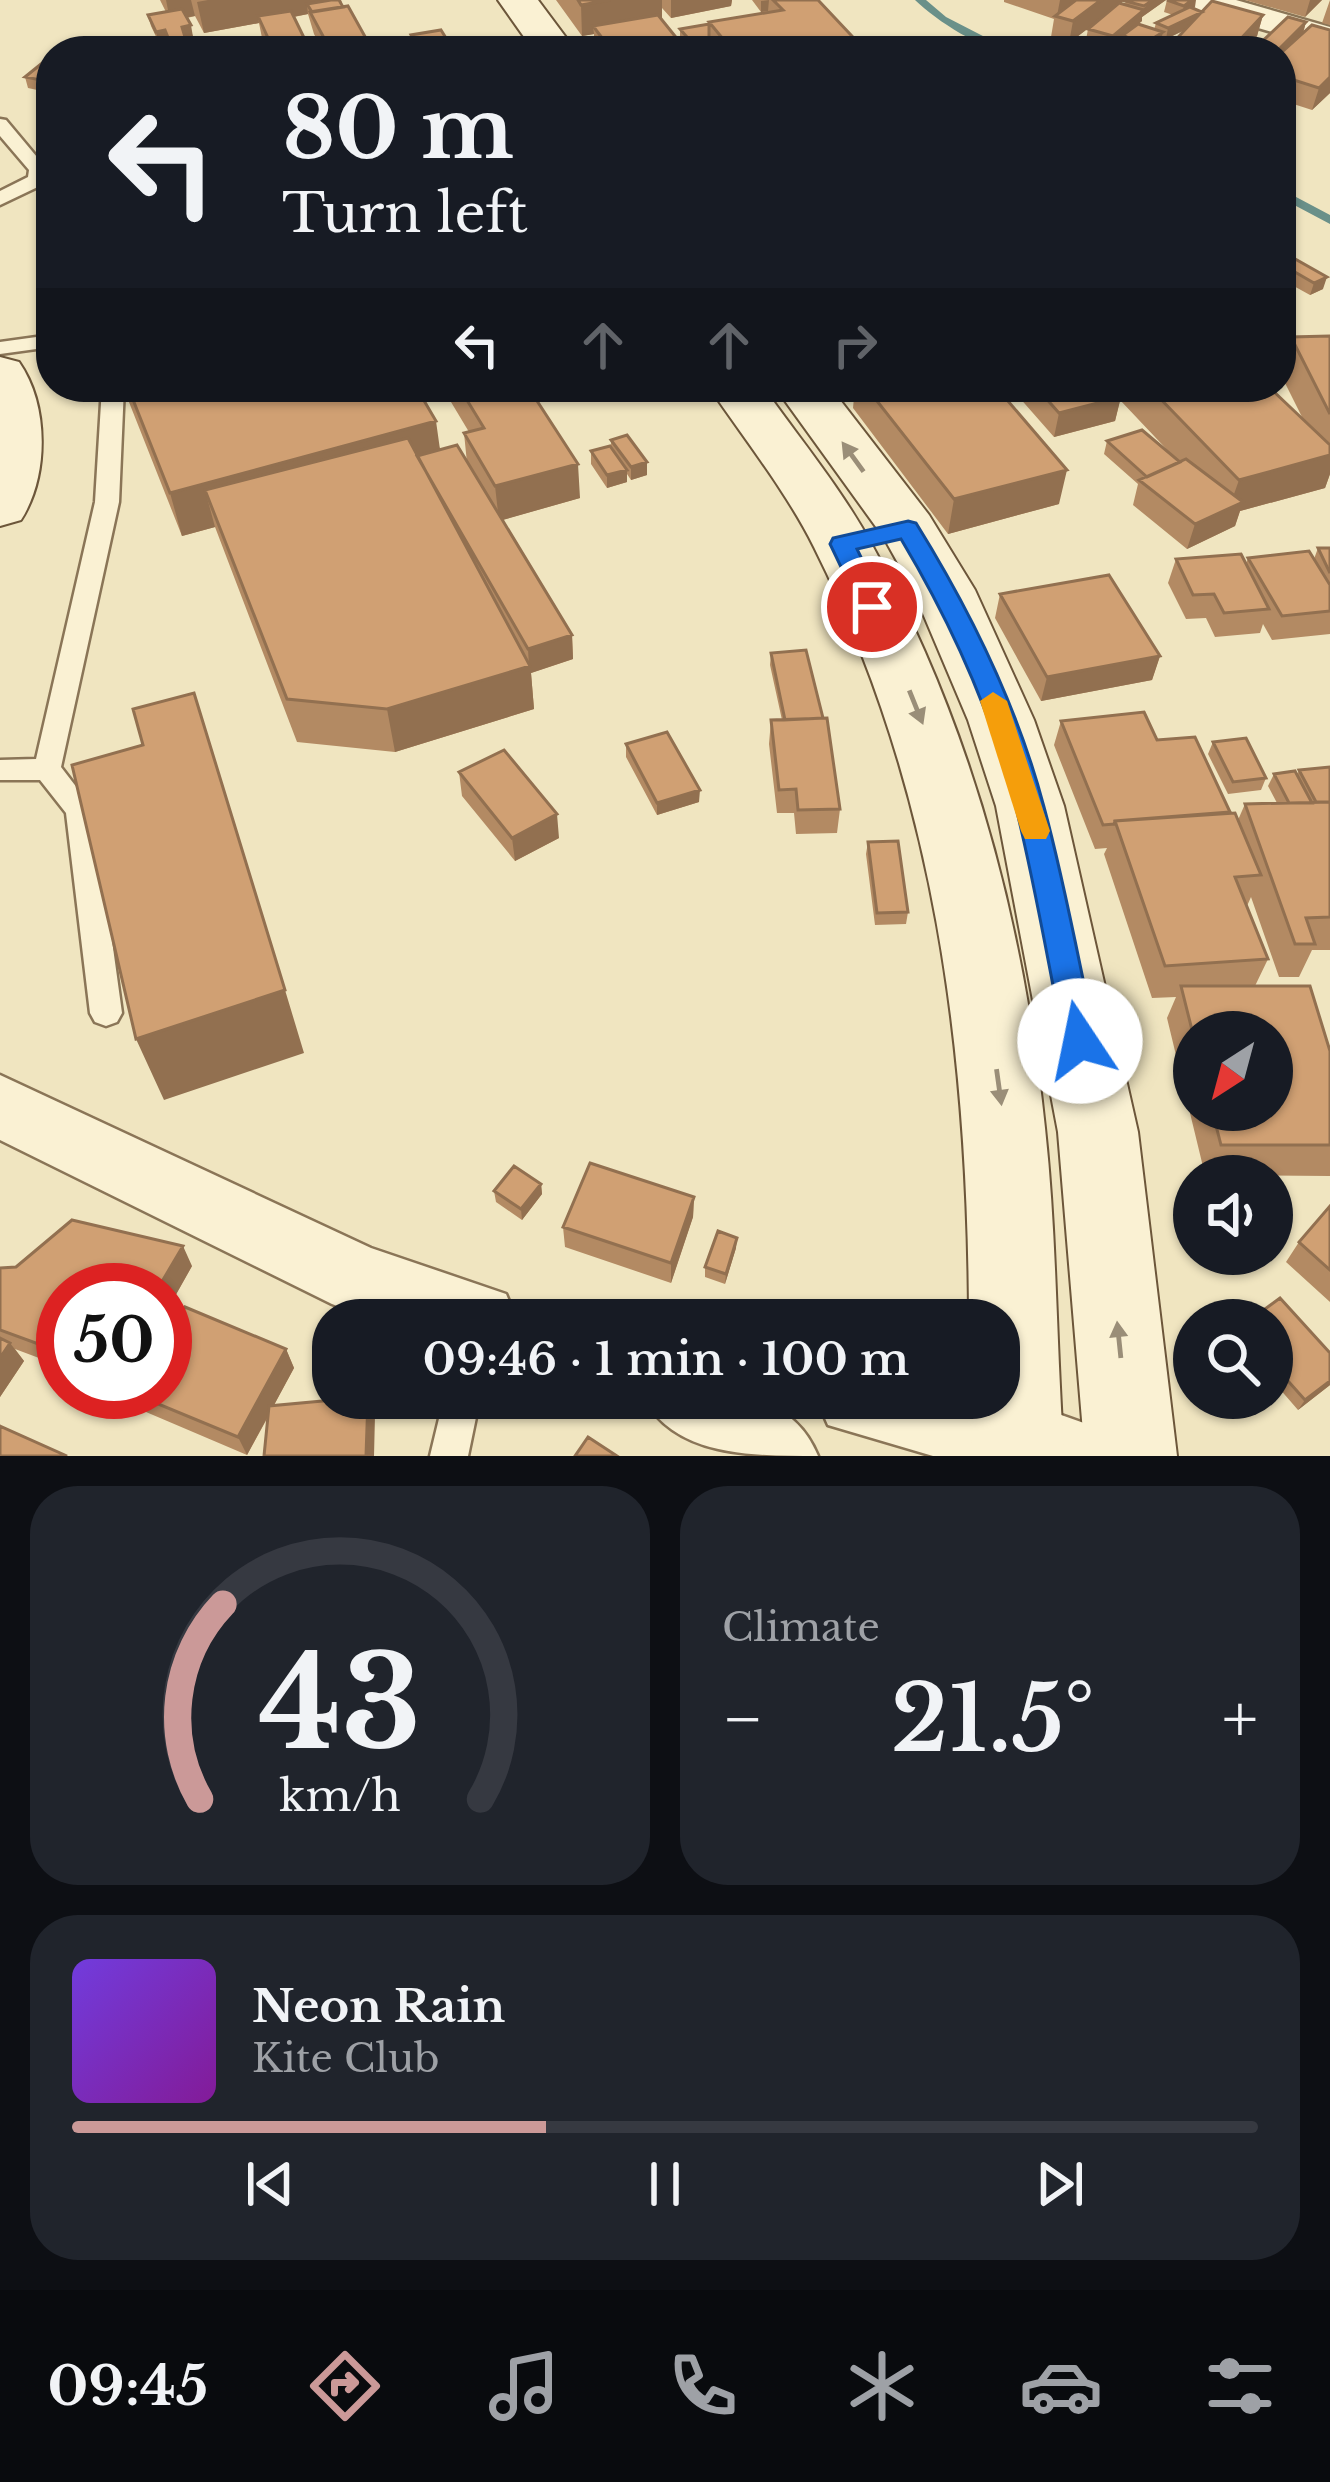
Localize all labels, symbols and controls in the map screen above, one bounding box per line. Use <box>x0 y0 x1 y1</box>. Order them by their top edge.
text: 80 m <box>282 77 514 181</box>
icon: left <box>84 84 240 240</box>
text: Turn left <box>282 180 528 247</box>
icon: left <box>444 312 510 378</box>
icon: ahead <box>570 312 636 378</box>
icon: ahead <box>696 312 762 378</box>
icon: right <box>822 312 888 378</box>
one-way arrow <box>841 441 865 473</box>
pin <box>821 556 923 658</box>
icon: arrive <box>839 574 905 640</box>
one-way arrow <box>908 690 927 726</box>
position arrow <box>1017 978 1143 1104</box>
north arrow <box>1173 1011 1293 1131</box>
map controls <box>1173 1011 1293 1419</box>
one-way arrow <box>990 1069 1009 1106</box>
button: sound <box>1173 1155 1293 1275</box>
speed limit sign: 50 <box>36 1263 192 1419</box>
button: search <box>1173 1299 1293 1419</box>
one-way arrow <box>1109 1320 1128 1358</box>
text: 09:46 · 1 min · 100 m <box>423 1331 909 1387</box>
text: Climate <box>722 1603 880 1652</box>
text: 43 <box>259 1627 421 1782</box>
text: 21.5° <box>891 1664 1095 1775</box>
text: − <box>722 1678 764 1760</box>
text: + <box>1222 1678 1258 1760</box>
text: km/h <box>279 1768 401 1822</box>
text: Neon Rain <box>252 1978 505 2034</box>
text: Kite Club <box>252 2034 440 2083</box>
icon: previous <box>237 2151 303 2217</box>
icon: pause <box>632 2151 698 2217</box>
icon: next <box>1027 2151 1093 2217</box>
icon: directions <box>303 2344 387 2428</box>
icon: music <box>482 2344 566 2428</box>
icon: phone <box>661 2344 745 2428</box>
icon: climate <box>840 2344 924 2428</box>
icon: car <box>1019 2344 1103 2428</box>
icon: filters <box>1198 2344 1282 2428</box>
text: 09:45 <box>48 2353 208 2420</box>

